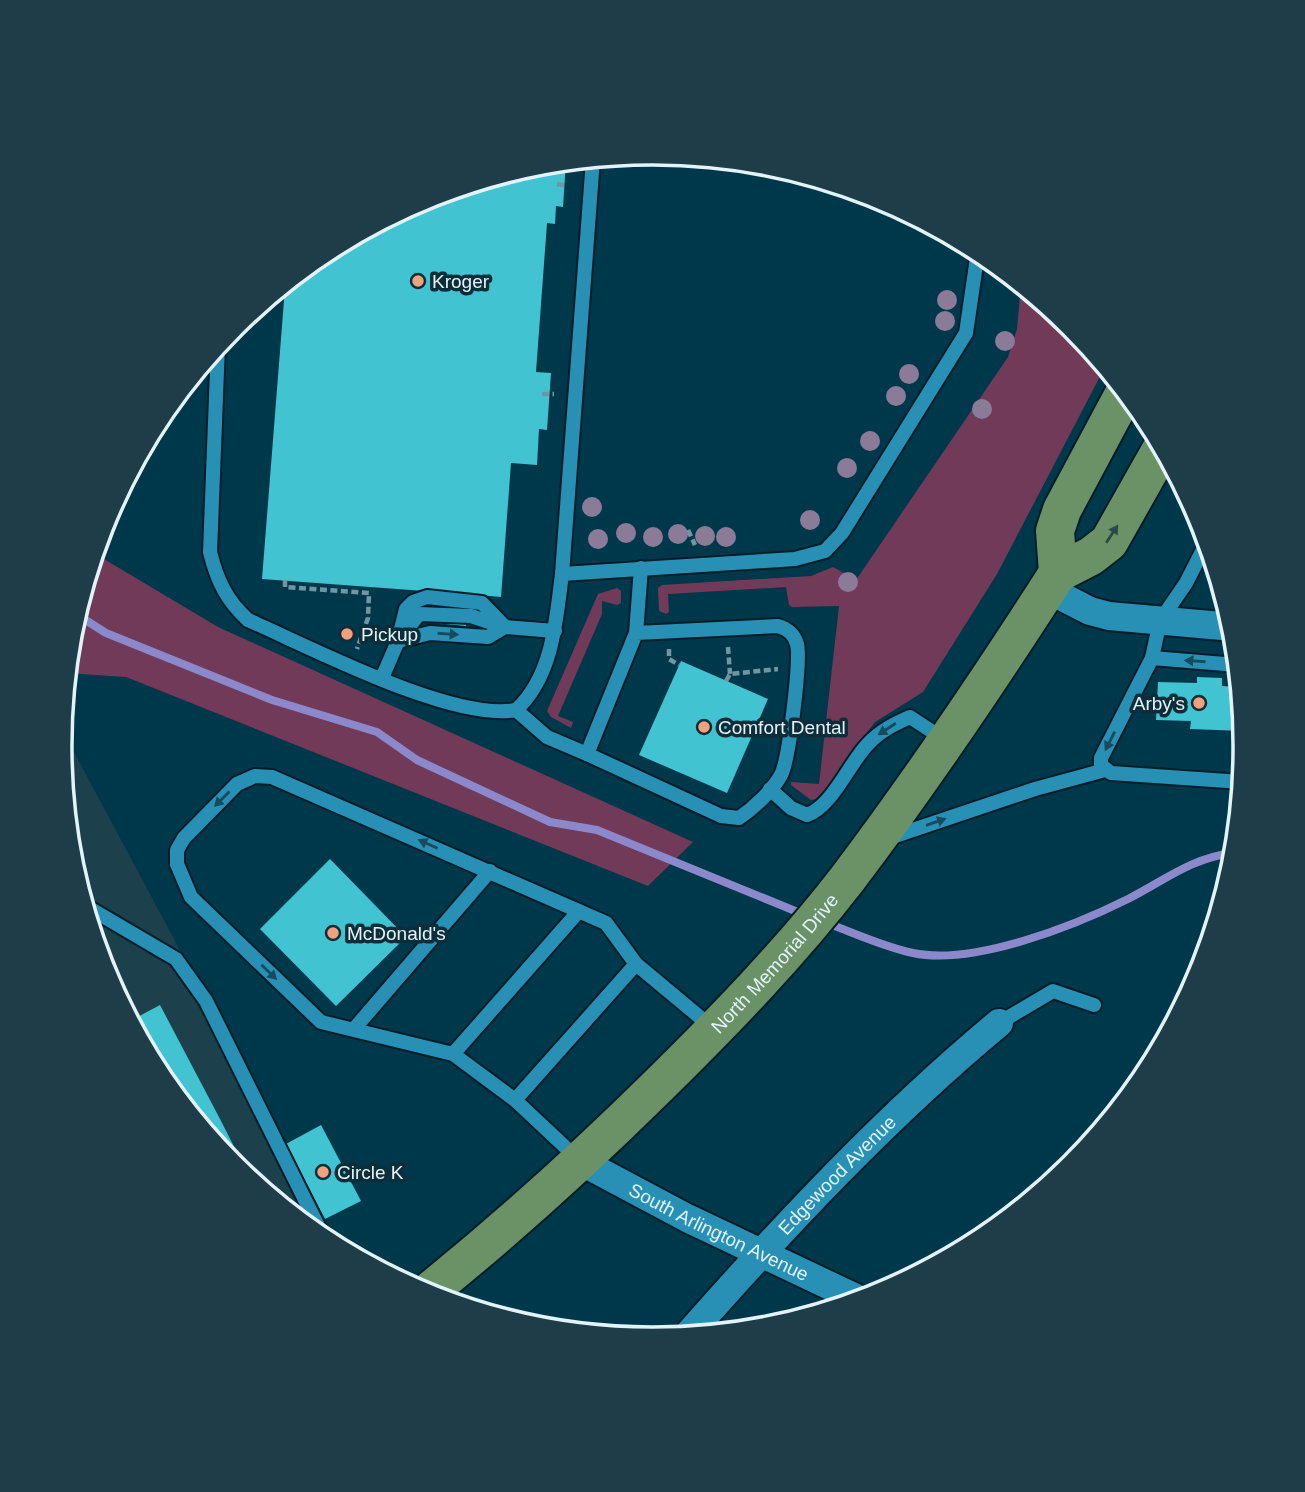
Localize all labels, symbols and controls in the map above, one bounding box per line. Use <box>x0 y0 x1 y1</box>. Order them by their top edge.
place label: Kroger <box>432 271 490 292</box>
marker: Kroger <box>410 273 426 289</box>
one-way arrow <box>1106 524 1119 544</box>
place label: Pickup <box>361 624 418 645</box>
marker: Pickup <box>339 626 355 642</box>
one-way arrow <box>438 629 460 640</box>
one-way arrow <box>1184 655 1206 666</box>
place label: Arby's <box>1133 693 1185 714</box>
marker: Arby's <box>1191 695 1207 711</box>
place label: Comfort Dental <box>718 717 846 738</box>
marker: Comfort Dental <box>696 719 712 735</box>
one-way arrow <box>877 723 897 736</box>
one-way arrow <box>1105 731 1116 751</box>
one-way arrow <box>215 790 231 807</box>
one-way arrow <box>925 816 946 827</box>
one-way arrow <box>418 838 438 850</box>
street label: North Memorial Drive <box>707 890 842 1037</box>
place label: McDonald's <box>347 923 446 944</box>
marker: McDonald's <box>325 925 341 941</box>
one-way arrow <box>260 964 277 980</box>
street label: Edgewood Avenue <box>774 1111 900 1239</box>
place label: Circle K <box>337 1162 404 1183</box>
marker: Circle K <box>315 1164 331 1180</box>
street label: South Arlington Avenue <box>625 1179 812 1285</box>

